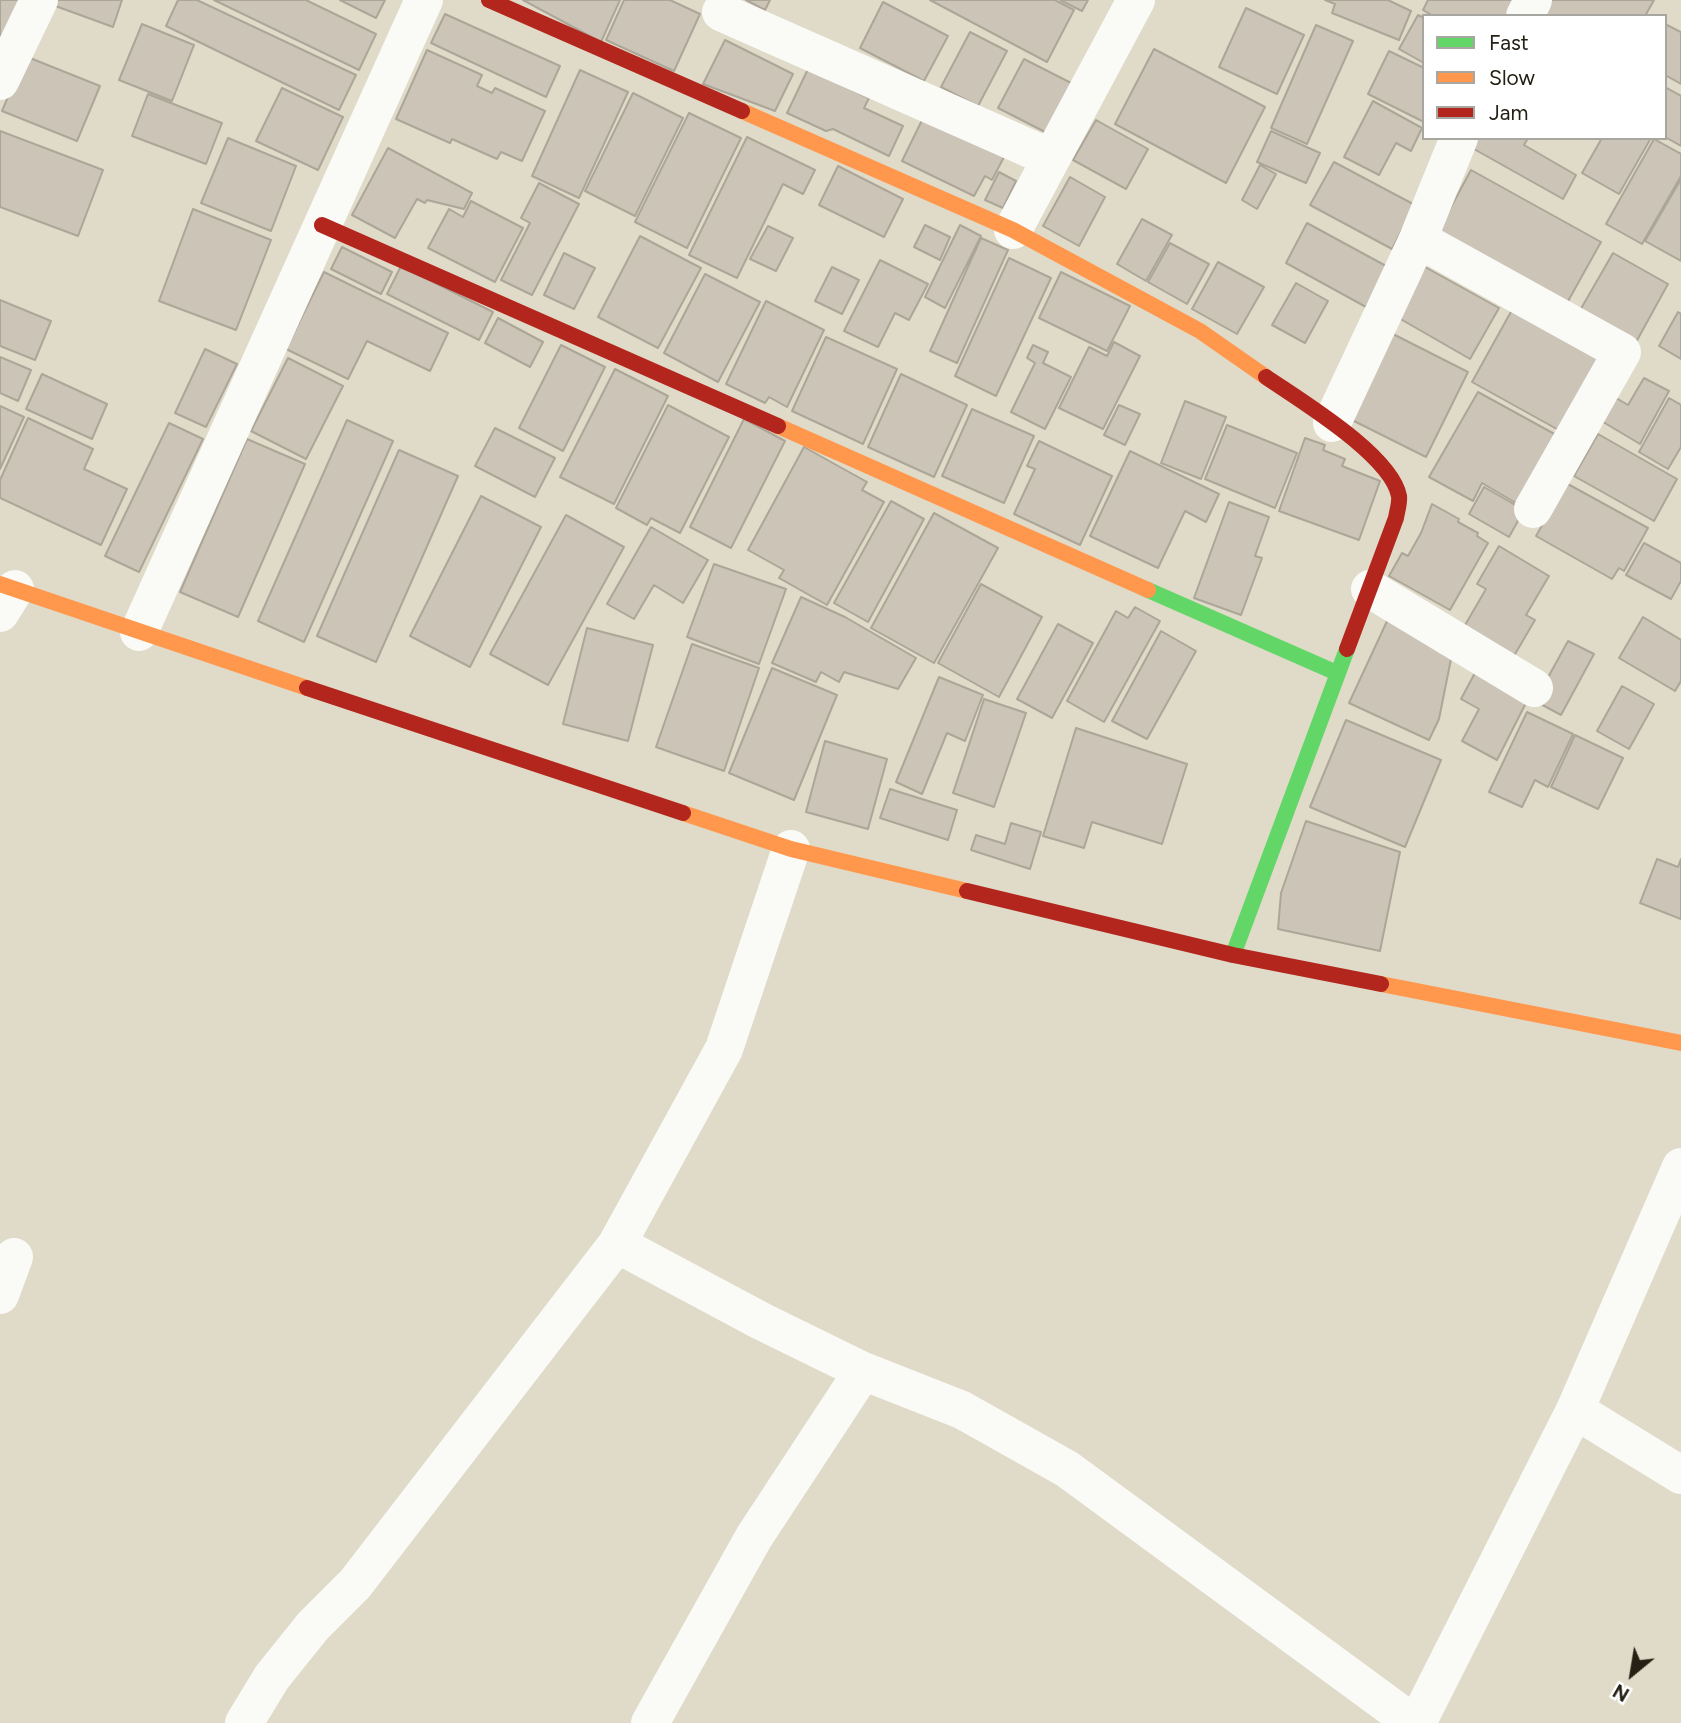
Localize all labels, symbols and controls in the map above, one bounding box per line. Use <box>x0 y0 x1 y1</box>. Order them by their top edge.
legend <box>1422 14 1667 140</box>
text: Fast <box>1489 30 1529 55</box>
text: Slow <box>1489 65 1535 90</box>
text: Jam <box>1489 100 1528 125</box>
north arrow <box>1597 1639 1667 1709</box>
text: N <box>1609 1679 1633 1706</box>

